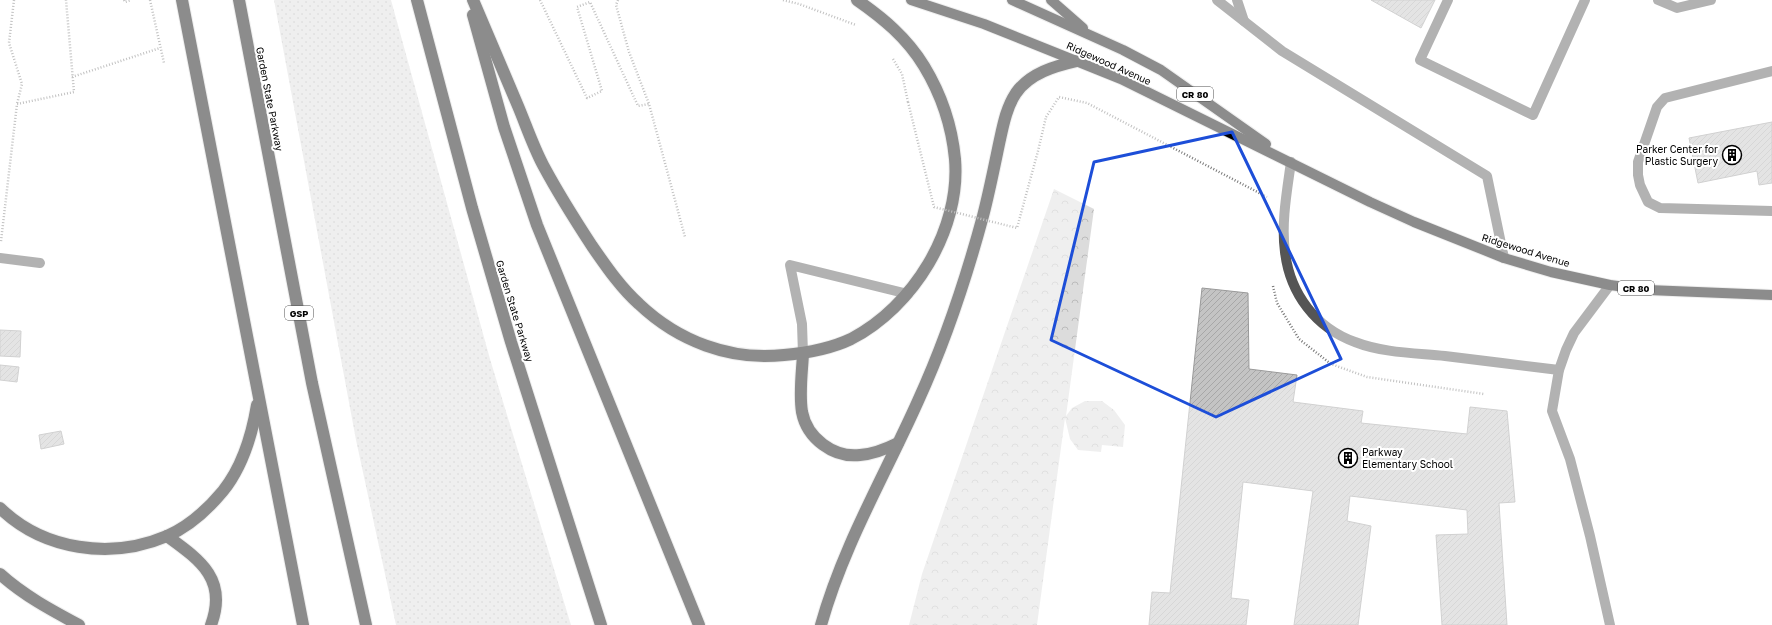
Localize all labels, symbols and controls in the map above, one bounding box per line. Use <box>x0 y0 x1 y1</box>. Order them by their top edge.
street label: Ridgewood Avenue <box>1065 39 1153 87</box>
street label: Garden State Parkway <box>254 46 286 152</box>
road number: CR 80 <box>1177 87 1213 101</box>
place label: Parker Center for Plastic Surgery <box>1636 143 1718 167</box>
building icon: Parker Center for Plastic Surgery <box>1721 144 1743 166</box>
street label: Ridgewood Avenue <box>1481 231 1572 269</box>
street label: Garden State Parkway <box>494 259 536 364</box>
road number: CR 80 <box>1618 281 1654 295</box>
road number: GSP <box>285 306 313 320</box>
place label: Parkway Elementary School <box>1362 446 1453 470</box>
building icon: Parkway Elementary School <box>1337 447 1359 469</box>

